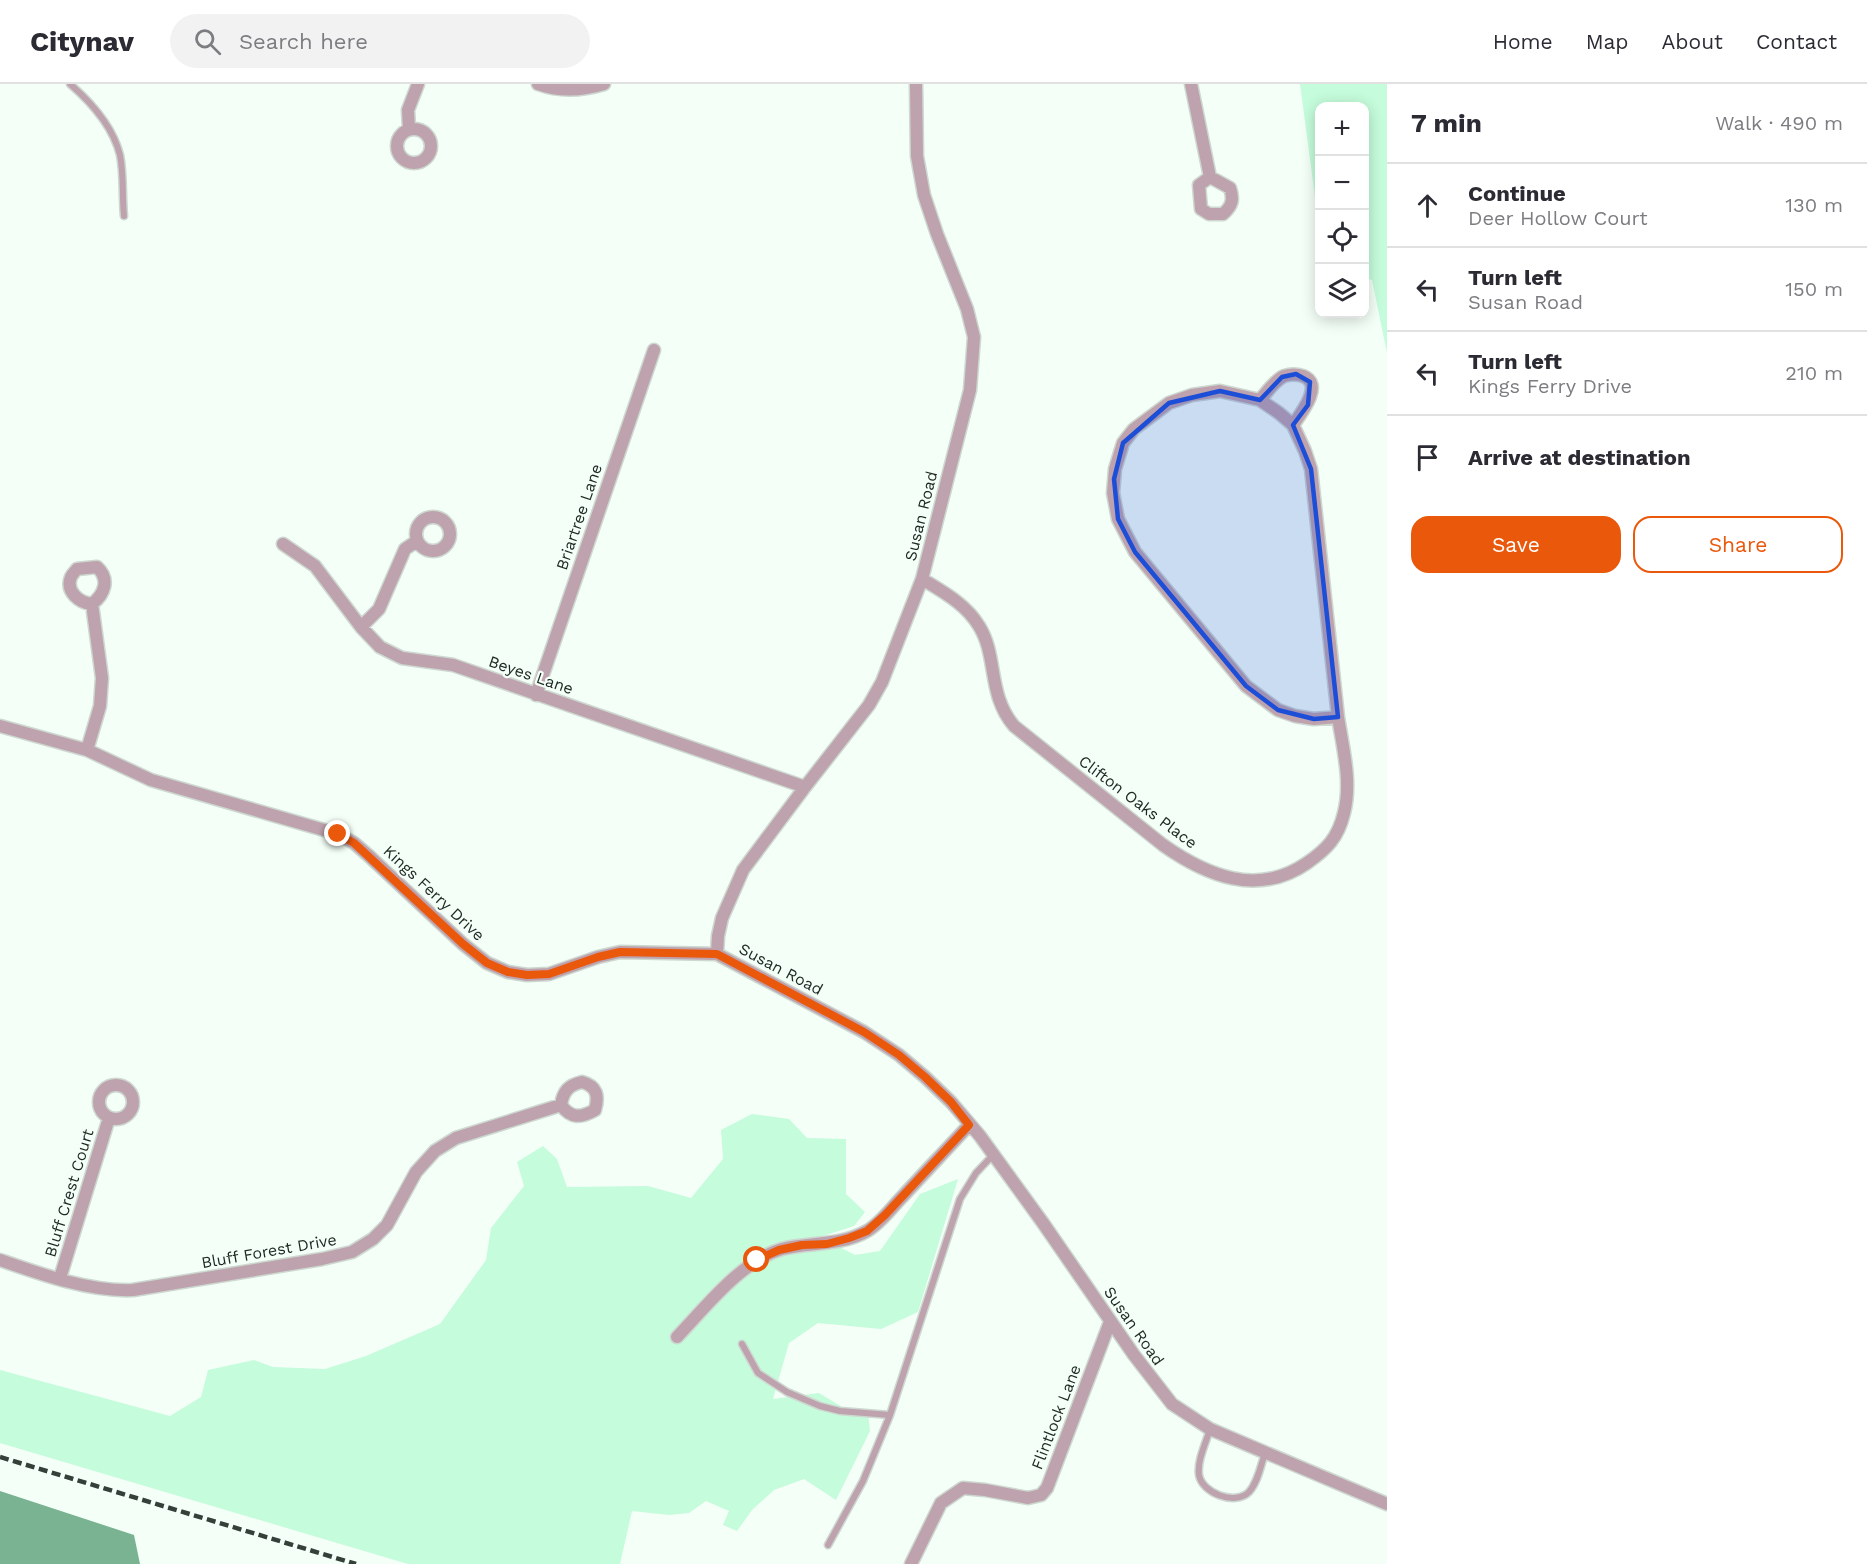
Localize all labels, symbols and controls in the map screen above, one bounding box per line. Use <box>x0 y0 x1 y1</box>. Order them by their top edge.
search box <box>170 14 590 68</box>
text: Citynav <box>30 25 134 58</box>
icon: search <box>191 25 224 58</box>
text: Search here <box>239 29 368 54</box>
text: Home <box>1493 29 1553 54</box>
text: Map <box>1586 29 1629 54</box>
text: About <box>1662 29 1723 54</box>
text: Contact <box>1756 29 1837 54</box>
map controls <box>1315 102 1369 318</box>
button: + <box>1315 102 1369 156</box>
text: 7 min <box>1411 108 1482 138</box>
text: Walk · 490 m <box>1715 111 1843 135</box>
button: − <box>1315 156 1369 210</box>
text: Continue <box>1468 181 1566 206</box>
icon: ahead <box>1411 189 1444 222</box>
text: 130 m <box>1785 193 1843 217</box>
text: Deer Hollow Court <box>1468 206 1648 230</box>
button: locate <box>1315 210 1369 264</box>
button: layers <box>1315 264 1369 318</box>
text: Turn left <box>1468 265 1562 290</box>
icon: left <box>1411 273 1444 306</box>
text: 150 m <box>1785 277 1843 301</box>
text: Susan Road <box>1468 290 1583 314</box>
text: Turn left <box>1468 349 1562 374</box>
icon: left <box>1411 357 1444 390</box>
text: 210 m <box>1785 361 1843 385</box>
text: Kings Ferry Drive <box>1468 374 1632 398</box>
icon: arrive <box>1411 441 1444 474</box>
text: Arrive at destination <box>1468 445 1691 470</box>
street label: Briartree Lane <box>552 461 606 573</box>
street label: Susan Road <box>901 469 941 563</box>
button: Save <box>1411 516 1621 573</box>
button: Share <box>1633 516 1843 573</box>
street label: Beyes Lane <box>486 652 576 698</box>
street label: Clifton Oaks Place <box>1075 751 1201 853</box>
route end <box>324 820 350 846</box>
street label: Kings Ferry Drive <box>379 841 489 945</box>
street label: Susan Road <box>736 939 826 999</box>
street label: Bluff Crest Court <box>40 1126 98 1259</box>
street label: Bluff Forest Drive <box>200 1230 338 1272</box>
route start <box>743 1246 769 1272</box>
street label: Susan Road <box>1100 1283 1168 1369</box>
street label: Flintlock Lane <box>1027 1362 1085 1472</box>

